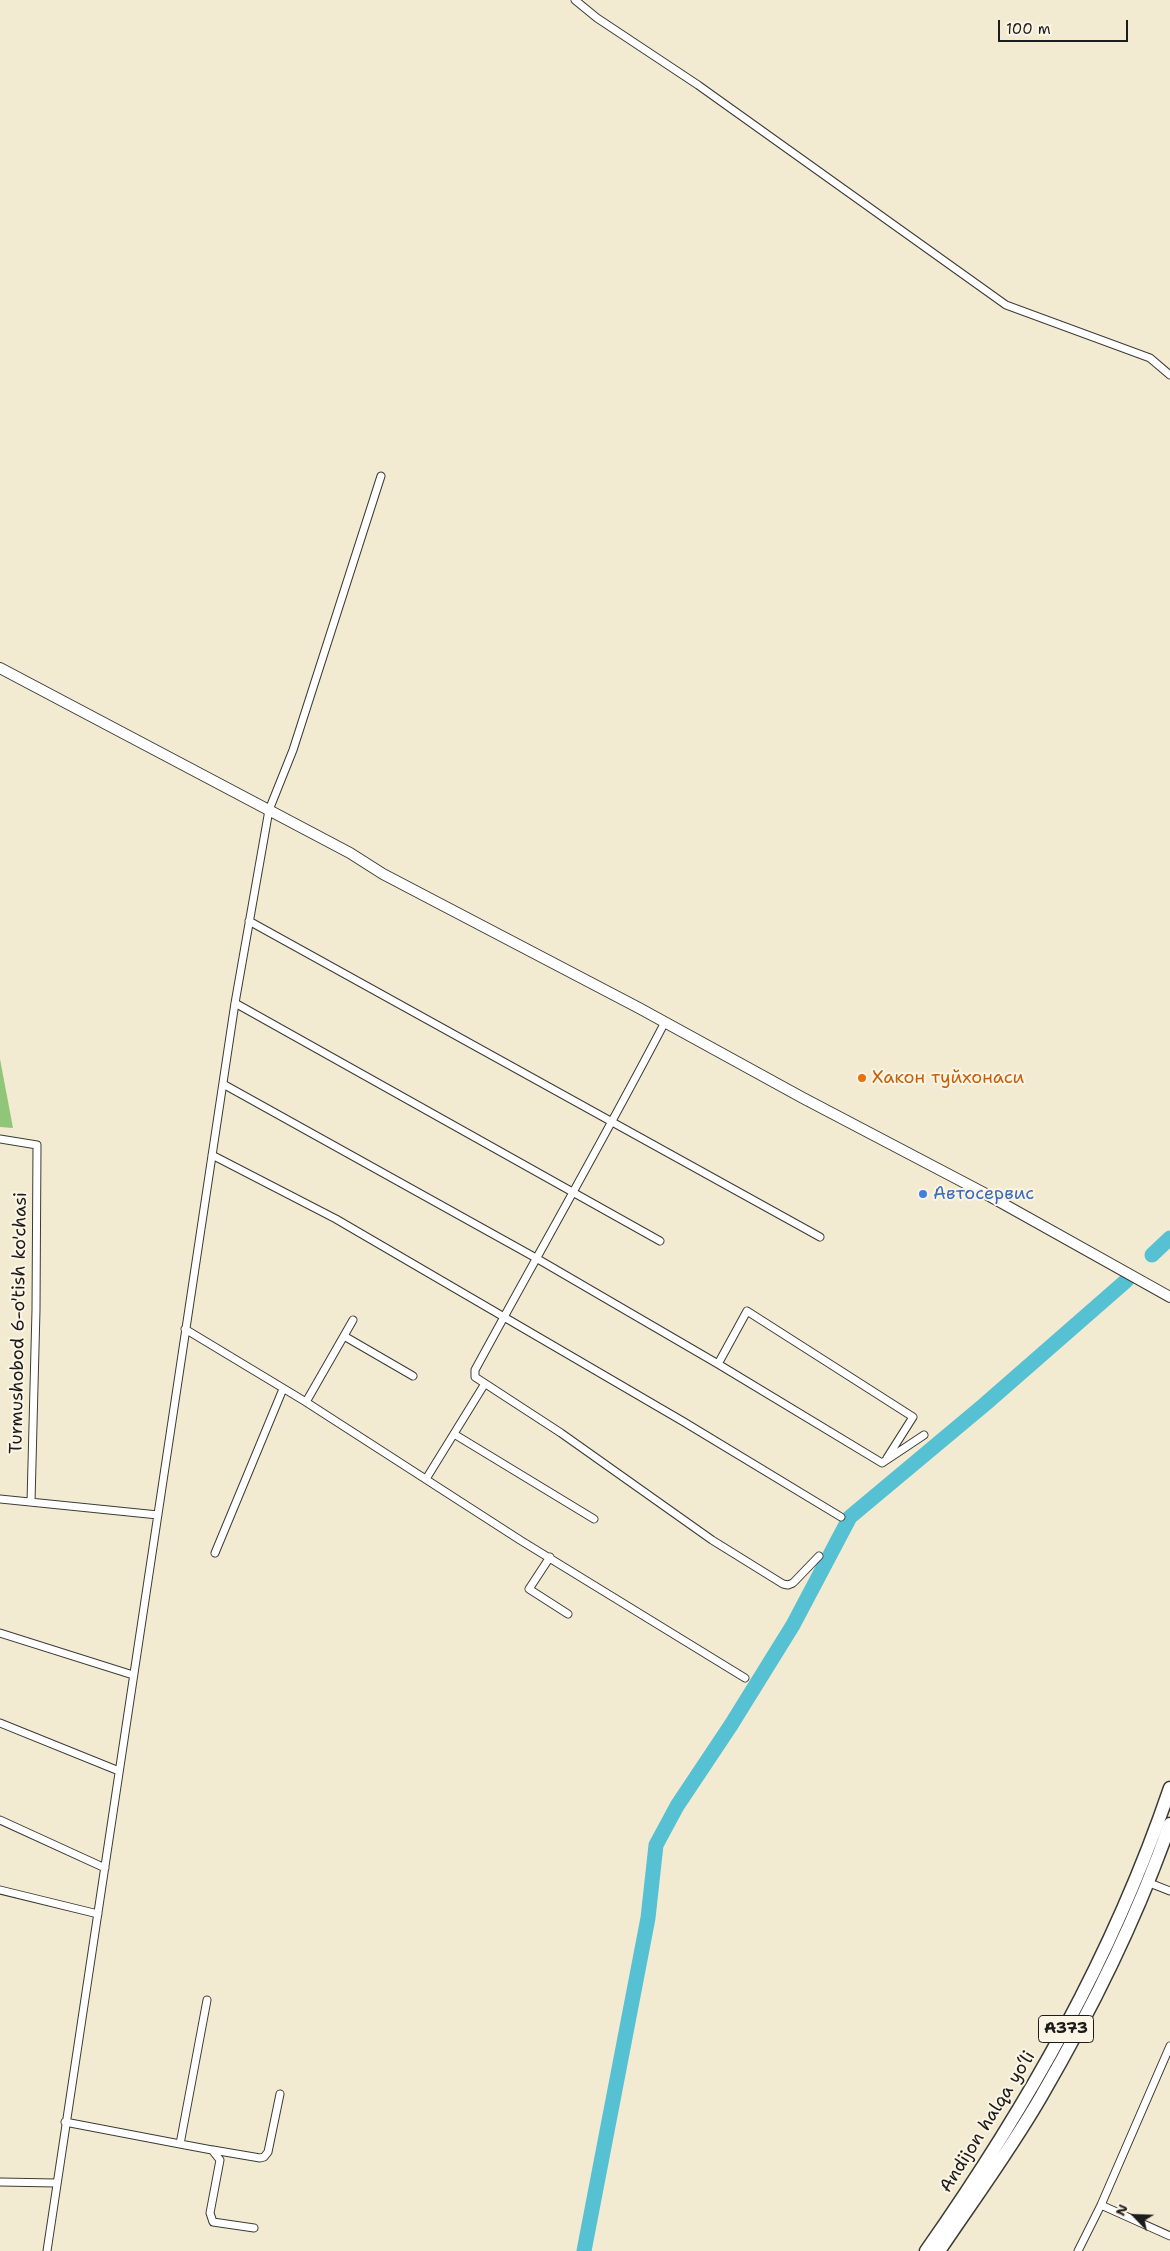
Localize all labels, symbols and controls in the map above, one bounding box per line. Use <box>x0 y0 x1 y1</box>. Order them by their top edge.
scale bar <box>1000 10 1130 42</box>
text: 100 m <box>1006 19 1051 39</box>
place label: Хакон туйхонаси <box>872 1067 1024 1089</box>
marker: Хакон туйхонаси <box>856 1072 868 1084</box>
place label: Автосервис <box>933 1183 1034 1205</box>
marker: Автосервис <box>917 1188 929 1200</box>
street label: Turmushobod 6-o'tish ko'chasi <box>6 1192 32 1454</box>
road number: A373 <box>1038 2016 1094 2042</box>
street label: Andijon halqa yo‘li <box>936 2047 1040 2197</box>
north arrow <box>1110 2191 1160 2241</box>
text: N <box>1111 2201 1132 2219</box>

